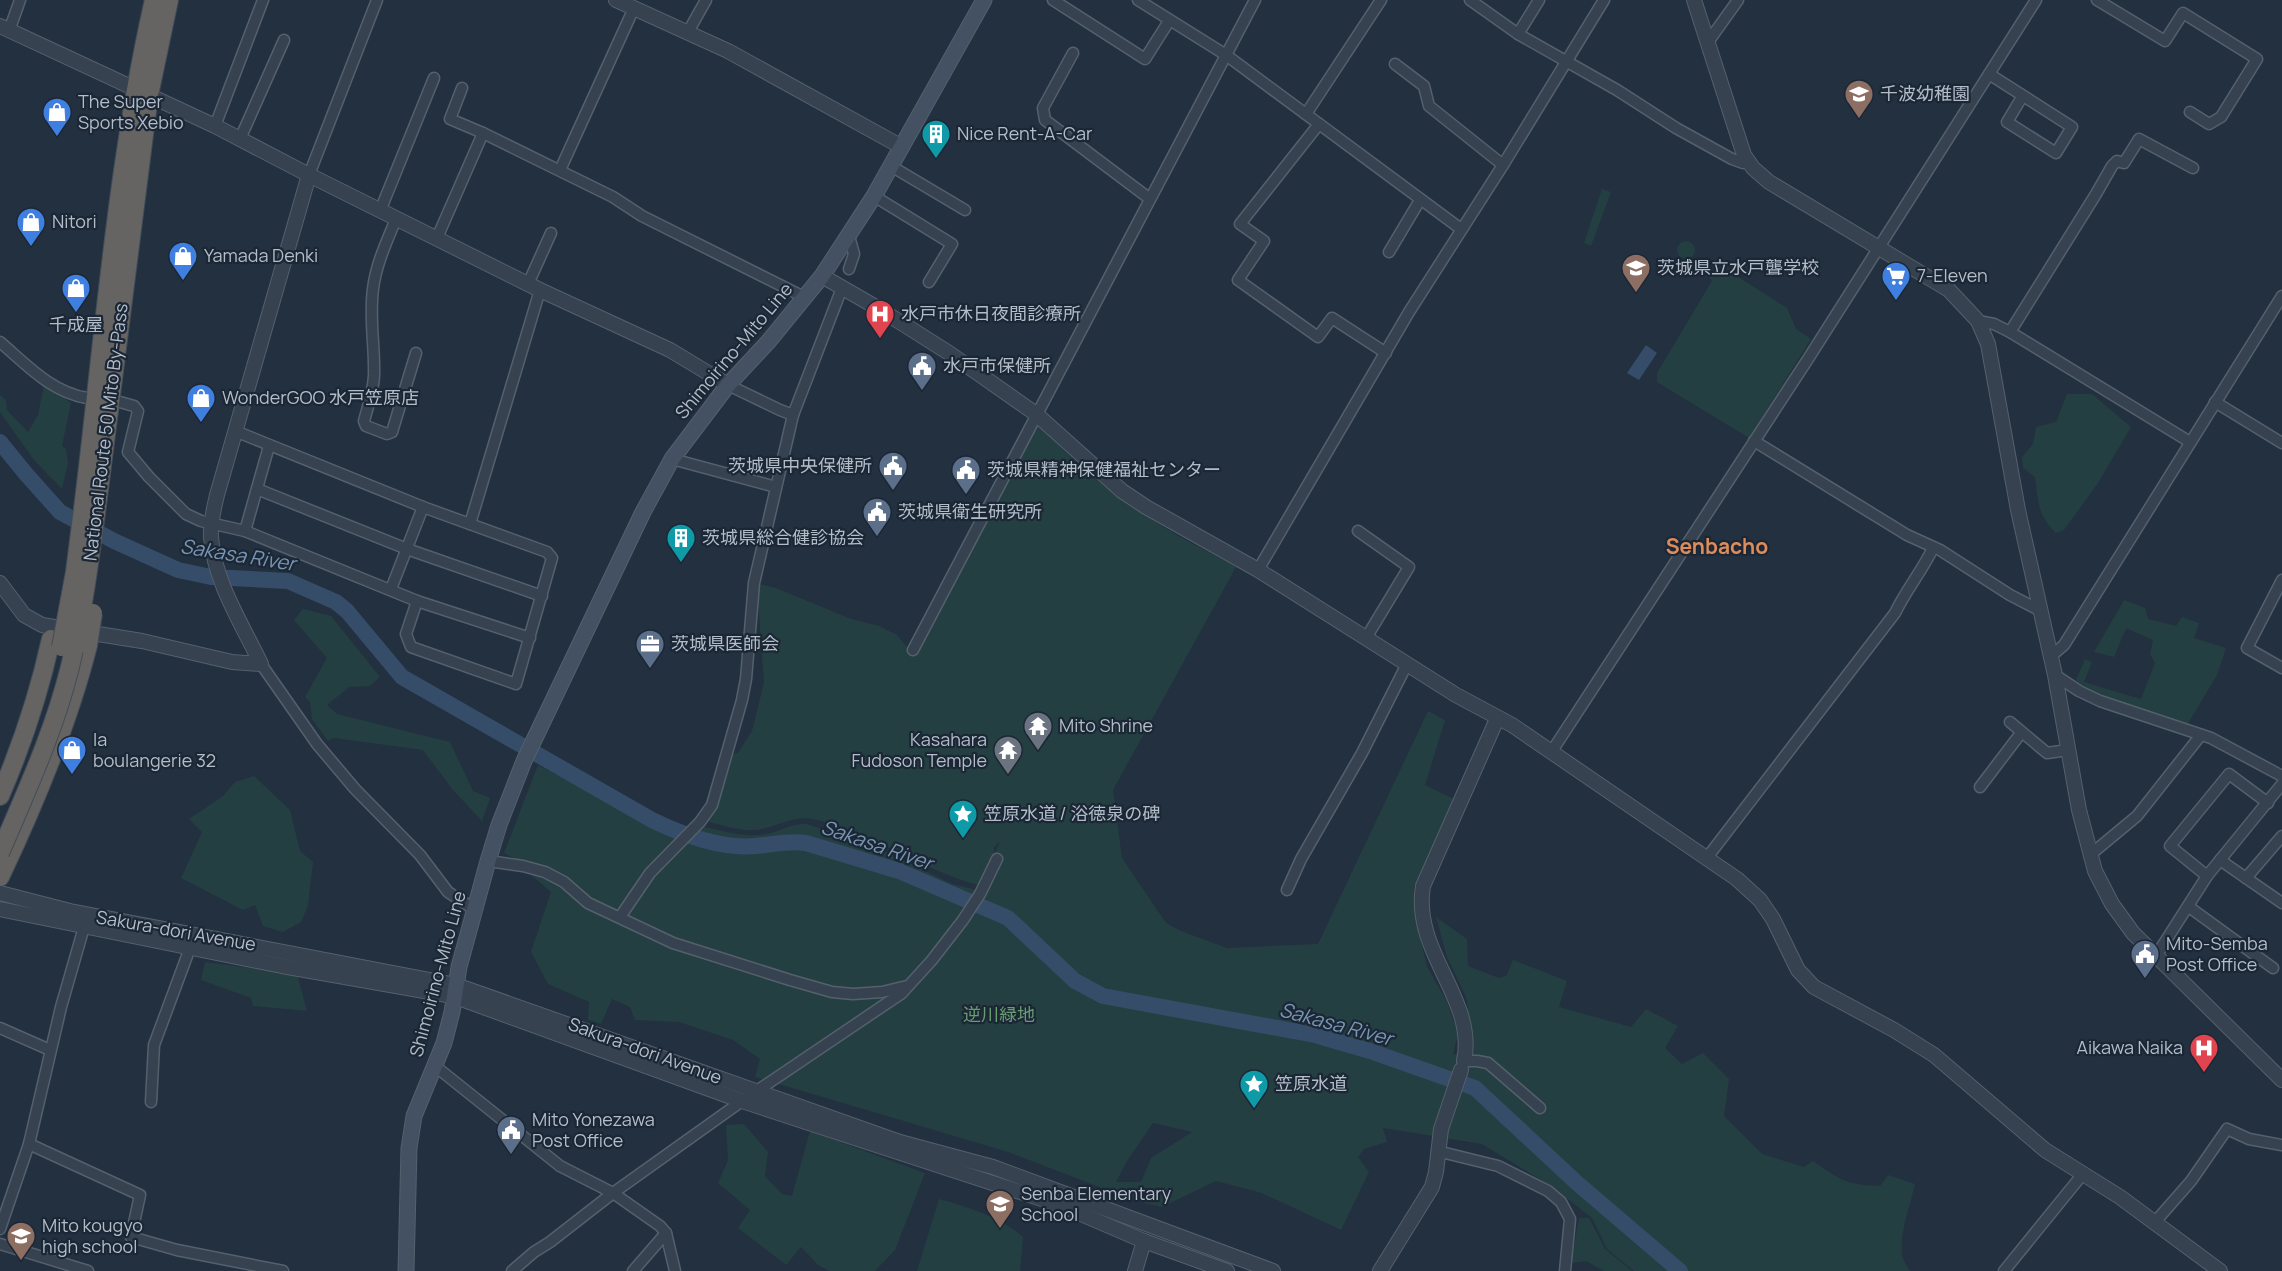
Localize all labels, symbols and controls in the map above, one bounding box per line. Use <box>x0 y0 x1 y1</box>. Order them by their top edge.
school or university icon: 千波幼稚園 <box>1843 78 1875 120</box>
place label: 千波幼稚園 <box>1880 81 1970 105</box>
place label: The Super Sports Xebio <box>78 89 184 134</box>
shop icon: The Super Sports Xebio <box>41 96 73 138</box>
building icon: Nice Rent-A-Car <box>920 118 952 160</box>
place label: Nice Rent-A-Car <box>957 121 1093 145</box>
shop icon: Nitori <box>15 206 47 248</box>
place label: Nitori <box>52 209 97 233</box>
shop icon: Yamada Denki <box>167 240 199 282</box>
place label: Yamada Denki <box>204 243 318 267</box>
school or university icon: 茨城県立水戸聾学校 <box>1620 252 1652 294</box>
place label: 茨城県立水戸聾学校 <box>1657 255 1819 279</box>
supermarket icon: 7-Eleven <box>1880 260 1912 302</box>
place label: 7-Eleven <box>1917 263 1988 287</box>
shop icon: 千成屋 <box>60 272 92 314</box>
street label: Shimoirino-Mito Line <box>669 277 797 423</box>
hospital icon: 水戸市休日夜間診療所 <box>864 298 896 340</box>
place label: 水戸市休日夜間診療所 <box>901 301 1081 325</box>
street label: National Route 50 Mito By-Pass <box>77 302 133 562</box>
place label: 千成屋 <box>49 312 103 336</box>
public building icon: 水戸市保健所 <box>906 350 938 392</box>
place label: 水戸市保健所 <box>943 353 1051 377</box>
shop icon: WonderGOO 水戸笠原店 <box>185 382 217 424</box>
place label: WonderGOO 水戸笠原店 <box>222 385 419 409</box>
public building icon: 茨城県中央保健所 <box>877 450 909 492</box>
place label: 茨城県中央保健所 <box>728 453 872 477</box>
public building icon: 茨城県精神保健福祉センター <box>950 454 982 496</box>
place label: 茨城県精神保健福祉センター <box>987 457 1221 481</box>
public building icon: 茨城県衛生研究所 <box>861 496 893 538</box>
place label: 茨城県衛生研究所 <box>898 499 1042 523</box>
building icon: 茨城県総合健診協会 <box>665 522 697 564</box>
place label: 茨城県総合健診協会 <box>702 525 864 549</box>
water label: Sakasa River <box>179 532 300 577</box>
district label: Senbacho <box>1666 532 1768 560</box>
office icon: 茨城県医師会 <box>634 628 666 670</box>
place label: 茨城県医師会 <box>671 631 779 655</box>
temple icon: Mito Shrine <box>1022 710 1054 752</box>
place label: Mito Shrine <box>1059 713 1153 737</box>
place label: la boulangerie 32 <box>93 727 216 772</box>
place label: Kasahara Fudoson Temple <box>851 727 987 772</box>
shop icon: la boulangerie 32 <box>56 734 88 776</box>
temple icon: Kasahara Fudoson Temple <box>992 734 1024 776</box>
place icon: 笠原水道 / 浴徳泉の碑 <box>947 798 979 840</box>
place label: 笠原水道 / 浴徳泉の碑 <box>984 801 1160 825</box>
water label: Sakasa River <box>818 813 939 877</box>
street label: Shimoirino-Mito Line <box>403 888 471 1059</box>
street label: Sakura-dori Avenue <box>94 904 258 956</box>
place label: Mito-Semba Post Office <box>2166 931 2268 976</box>
public building icon: Mito-Semba Post Office <box>2129 938 2161 980</box>
water label: Sakasa River <box>1277 995 1398 1052</box>
park label: 逆川緑地 <box>963 1002 1035 1026</box>
street label: Sakura-dori Avenue <box>565 1011 725 1089</box>
hospital icon: Aikawa Naika <box>2188 1032 2220 1074</box>
place label: Aikawa Naika <box>2077 1035 2183 1059</box>
place icon: 笠原水道 <box>1238 1068 1270 1110</box>
place label: 笠原水道 <box>1275 1071 1347 1095</box>
place label: Mito Yonezawa Post Office <box>532 1107 655 1152</box>
public building icon: Mito Yonezawa Post Office <box>495 1114 527 1156</box>
place label: Senba Elementary School <box>1021 1181 1172 1226</box>
school or university icon: Senba Elementary School <box>984 1188 1016 1230</box>
place label: Mito kougyo high school <box>42 1213 143 1258</box>
school or university icon: Mito kougyo high school <box>5 1220 37 1262</box>

